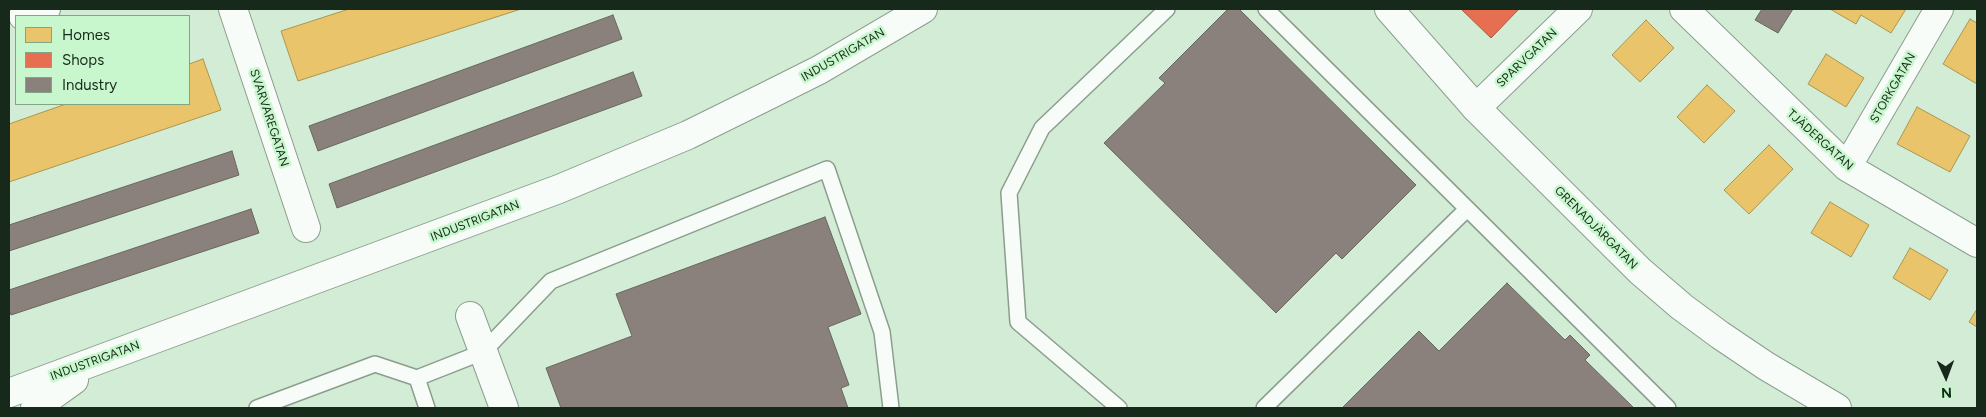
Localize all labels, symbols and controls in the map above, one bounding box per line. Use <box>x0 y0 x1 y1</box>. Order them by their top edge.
legend <box>15 15 190 105</box>
street label: INDUSTRIGATAN <box>799 25 887 85</box>
text: Homes <box>62 26 110 44</box>
street label: SPARVGATAN <box>1494 26 1560 90</box>
street label: STORKGATAN <box>1867 50 1919 126</box>
text: Shops <box>62 51 104 69</box>
street label: SVARVAREGATAN <box>246 67 292 169</box>
text: Industry <box>62 76 117 94</box>
street label: TJÄDERGATAN <box>1784 107 1856 173</box>
street label: GRENADJÄRGATAN <box>1552 184 1640 272</box>
street label: INDUSTRIGATAN <box>428 197 522 245</box>
street label: INDUSTRIGATAN <box>48 338 142 384</box>
north arrow <box>1921 352 1971 402</box>
text: N <box>1941 384 1952 401</box>

